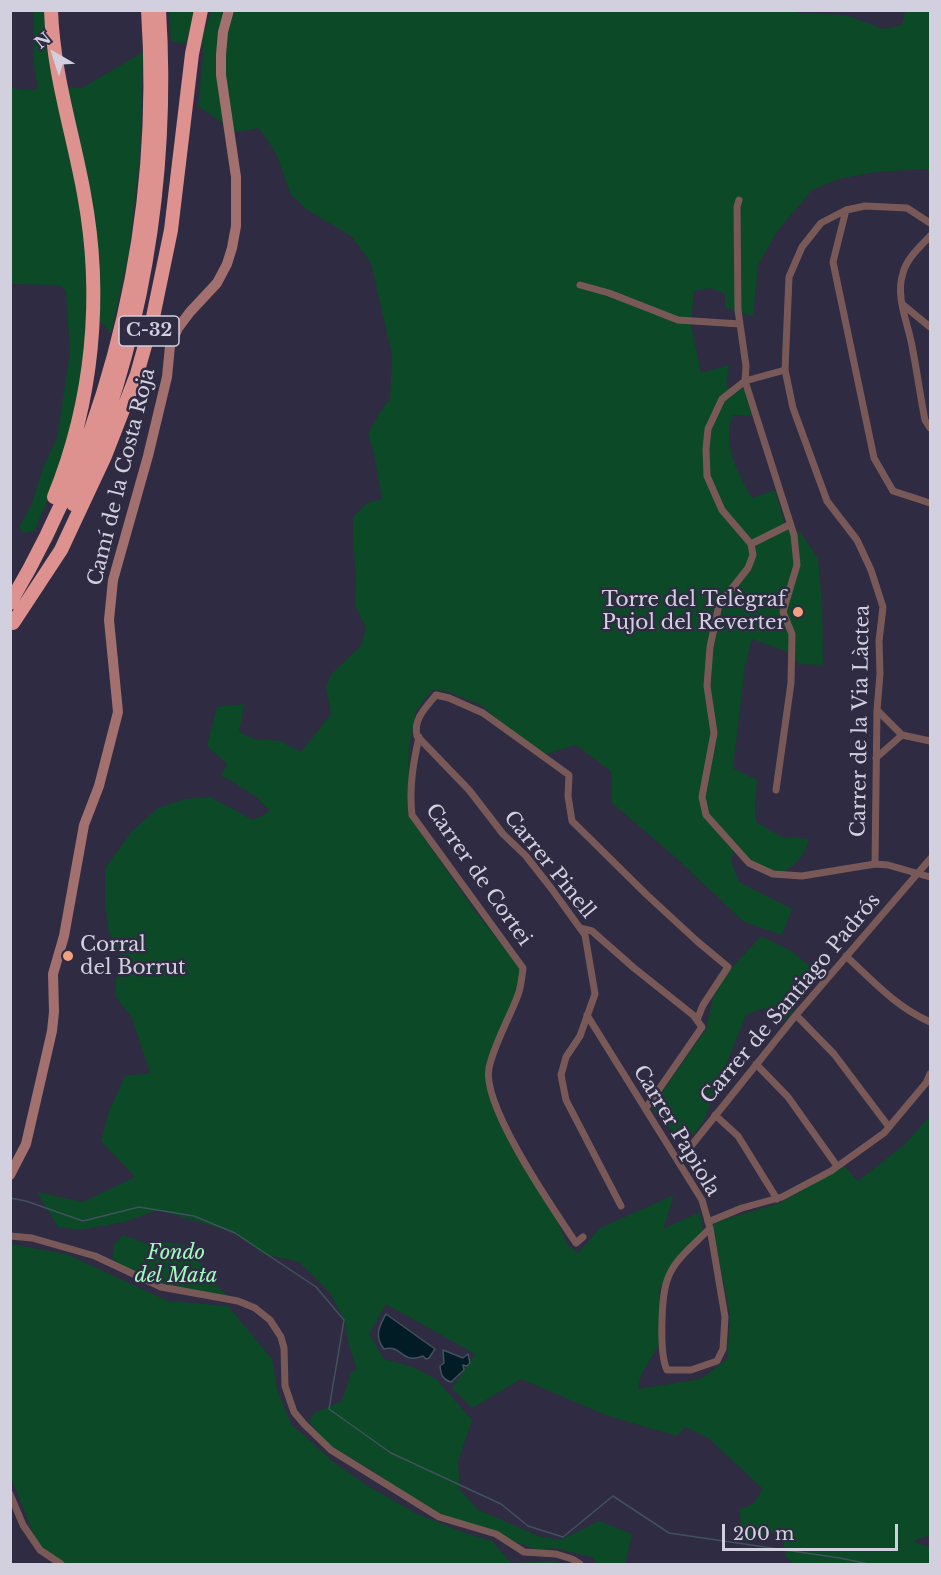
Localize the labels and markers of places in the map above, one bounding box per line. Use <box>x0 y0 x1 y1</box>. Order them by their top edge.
place label: Torre del Telègraf Pujol del Reverter <box>602 588 786 635</box>
marker: Torre del Telègraf Pujol del Reverter <box>791 605 805 619</box>
place label: Corral del Borrut <box>80 933 186 980</box>
marker: Corral del Borrut <box>61 949 75 963</box>

